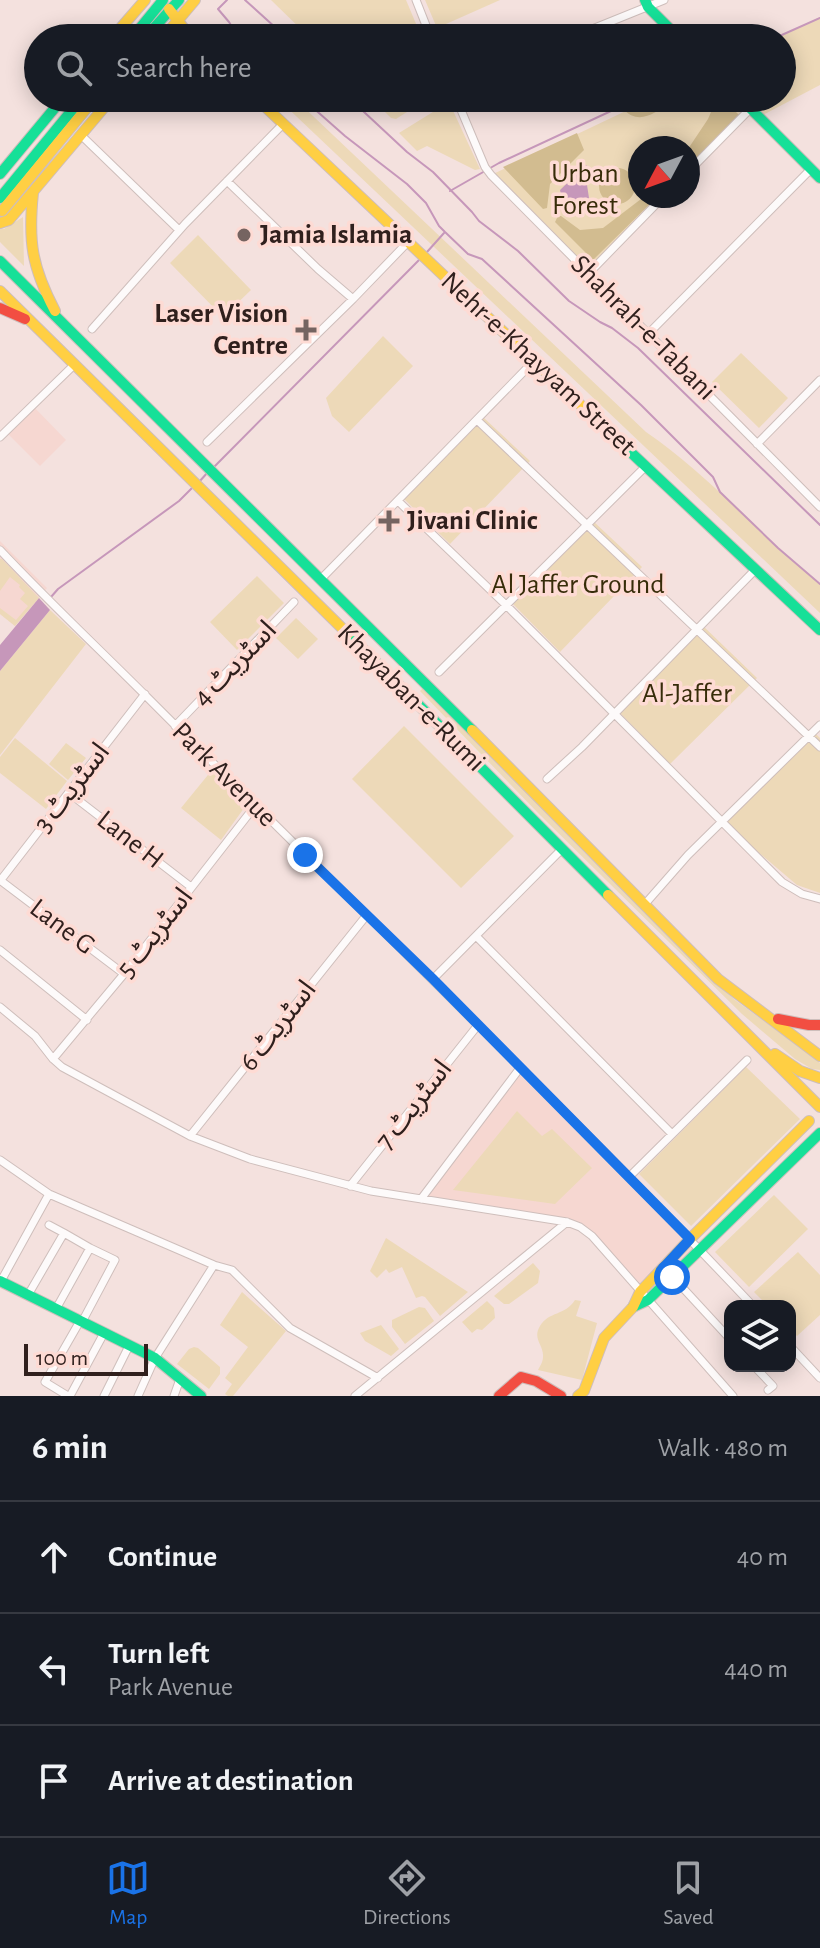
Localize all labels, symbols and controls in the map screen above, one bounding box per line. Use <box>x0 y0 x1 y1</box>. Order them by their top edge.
search box <box>24 24 796 112</box>
icon: search <box>52 46 96 90</box>
text: Search here <box>116 53 252 83</box>
north arrow <box>628 136 700 208</box>
park label: Urban Forest <box>551 160 619 220</box>
place label: Jamia Islamia <box>260 221 413 249</box>
marker: Jamia Islamia <box>235 226 253 244</box>
street label: Shahrah-e-Tabani <box>565 250 721 406</box>
street label: Nehr-e-Khayyam Street <box>435 267 641 461</box>
place label: Laser Vision Centre <box>154 300 288 360</box>
marker: Laser Vision Centre <box>295 319 317 341</box>
place label: Jivani Clinic <box>407 507 538 535</box>
marker: Jivani Clinic <box>378 510 400 532</box>
park label: Al Jaffer Ground <box>491 571 665 599</box>
street label: اسٹریٹ 4 <box>188 616 283 713</box>
street label: Khayaban-e-Rumi <box>332 619 490 777</box>
park label: Al-Jaffer <box>642 680 732 708</box>
street label: Park Avenue <box>167 718 281 832</box>
street label: اسٹریٹ 3 <box>29 738 116 838</box>
street label: Lane H <box>92 806 168 874</box>
route end <box>287 837 323 873</box>
street label: اسٹریٹ 5 <box>112 883 199 983</box>
street label: Lane G <box>24 894 100 960</box>
street label: اسٹریٹ 6 <box>234 976 322 1077</box>
street label: اسٹریٹ 7 <box>371 1055 458 1155</box>
route start <box>654 1259 690 1295</box>
map controls <box>724 1300 796 1372</box>
button: layers <box>724 1300 796 1372</box>
scale bar <box>24 1340 148 1376</box>
text: 100 m <box>36 1347 88 1369</box>
text: 6 min <box>32 1431 108 1465</box>
text: Walk · 480 m <box>658 1435 788 1461</box>
icon: ahead <box>32 1535 76 1579</box>
text: Continue <box>108 1542 217 1572</box>
text: 40 m <box>737 1544 788 1570</box>
text: Turn left <box>108 1639 209 1669</box>
icon: left <box>32 1647 76 1691</box>
text: 440 m <box>724 1656 788 1682</box>
text: Park Avenue <box>108 1674 233 1700</box>
icon: arrive <box>32 1759 76 1803</box>
text: Arrive at destination <box>108 1766 354 1796</box>
tab: Map <box>106 1856 150 1930</box>
tab: Directions <box>363 1856 451 1930</box>
tab: Saved <box>663 1856 714 1930</box>

